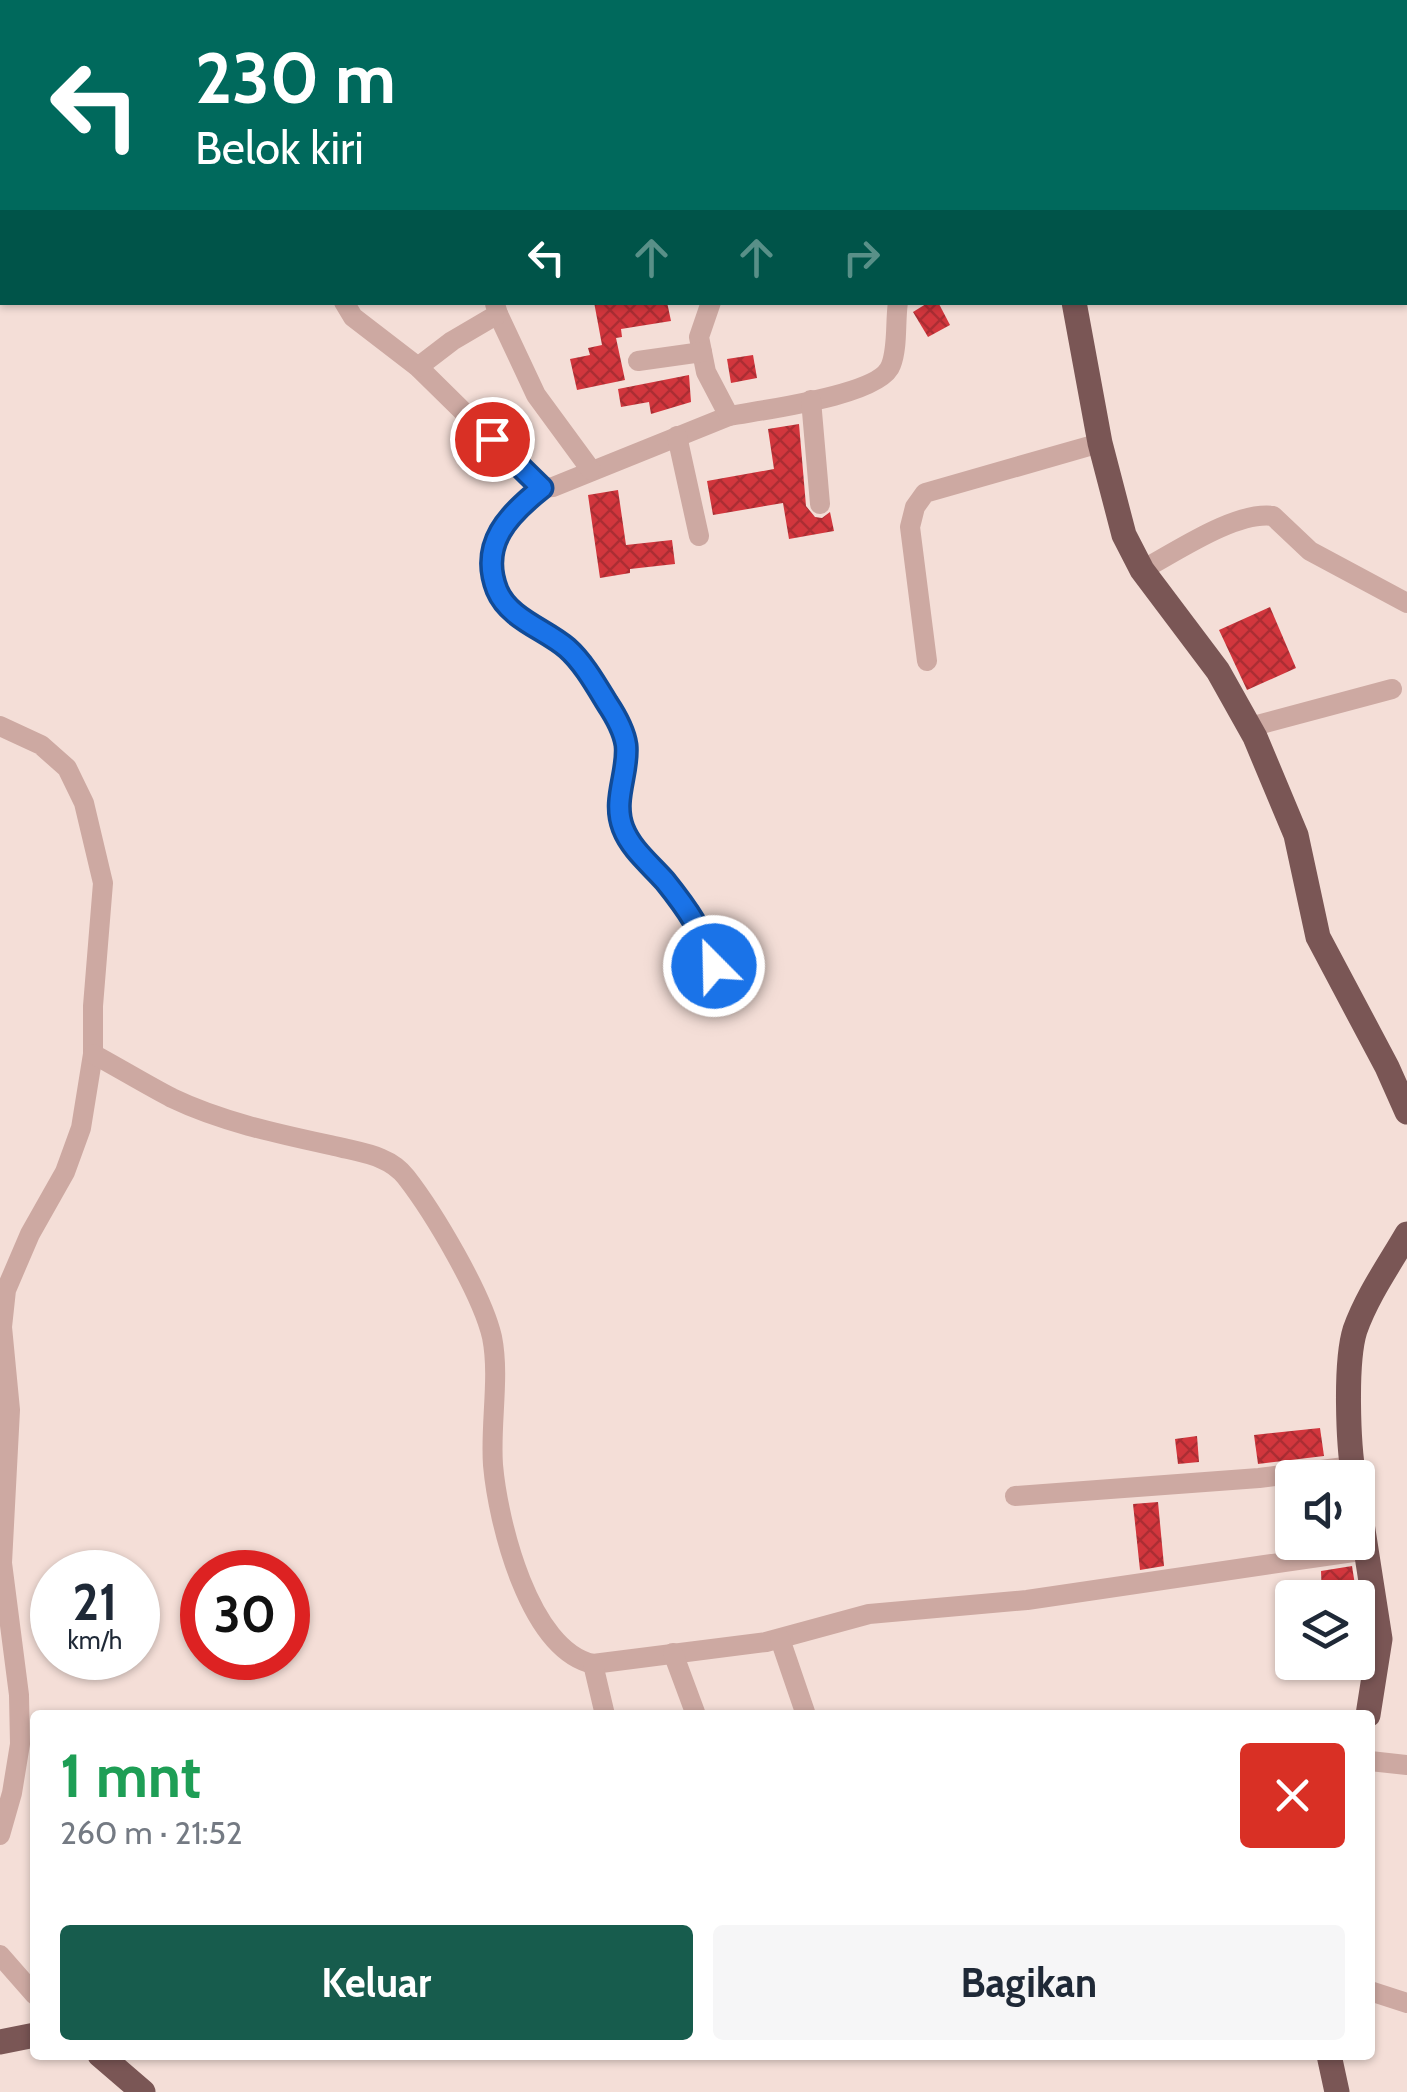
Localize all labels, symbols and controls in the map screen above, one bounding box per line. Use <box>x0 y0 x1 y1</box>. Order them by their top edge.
text: 230 m <box>195 35 396 121</box>
icon: left <box>30 40 160 170</box>
text: Belok kiri <box>195 121 364 175</box>
icon: left <box>519 230 574 285</box>
icon: ahead <box>624 230 679 285</box>
icon: ahead <box>729 230 784 285</box>
icon: right <box>834 230 889 285</box>
pin <box>450 397 535 482</box>
icon: arrive <box>465 412 520 467</box>
position arrow <box>662 914 766 1018</box>
map controls <box>1275 1460 1375 1680</box>
button: sound <box>1275 1460 1375 1560</box>
speed limit sign: 30 <box>180 1550 310 1680</box>
text: 21 <box>73 1572 117 1633</box>
button: layers <box>1275 1580 1375 1680</box>
text: km/h <box>68 1625 122 1655</box>
text: 1 mnt <box>60 1739 201 1812</box>
button: close <box>1240 1743 1345 1848</box>
text: 260 m · 21:52 <box>60 1813 243 1852</box>
button: Keluar <box>60 1925 693 2040</box>
button: Bagikan <box>713 1925 1345 2040</box>

